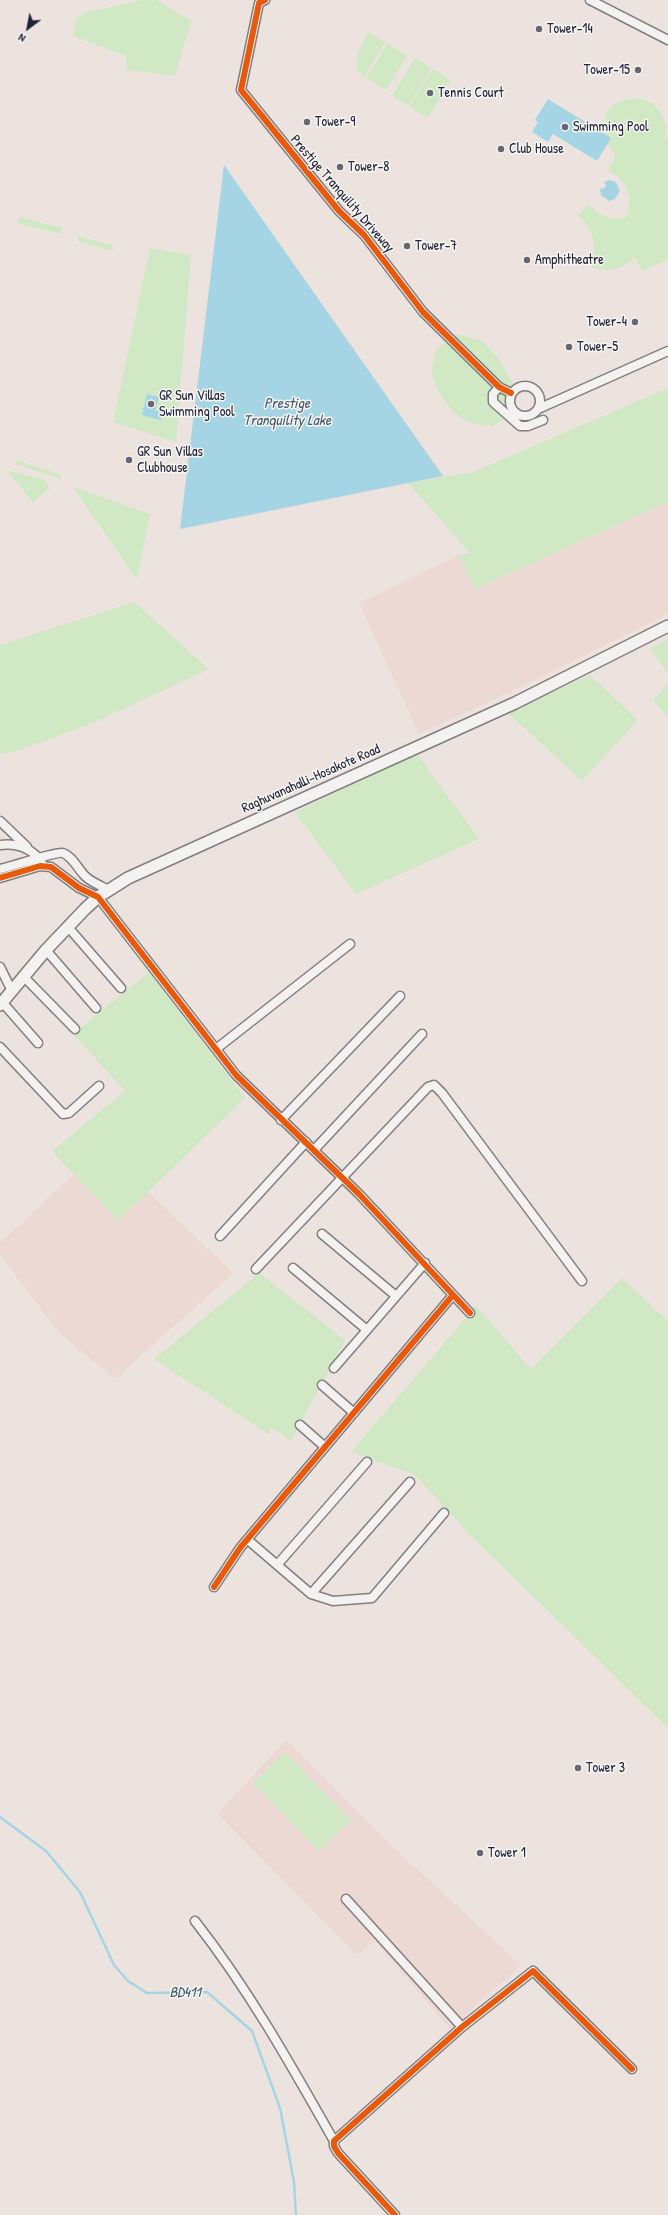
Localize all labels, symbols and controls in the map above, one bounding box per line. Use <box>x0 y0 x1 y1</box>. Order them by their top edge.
north arrow <box>8 8 48 48</box>
place label: Tower-14 <box>547 21 593 37</box>
marker: Tower-14 <box>534 24 544 34</box>
text: N <box>15 31 28 46</box>
place label: Tower-15 <box>584 62 630 78</box>
marker: Tower-15 <box>633 65 643 75</box>
place label: Tennis Court <box>438 85 504 101</box>
marker: Tennis Court <box>425 88 435 98</box>
place label: Tower-9 <box>315 114 355 130</box>
marker: Tower-9 <box>302 117 312 127</box>
place label: Swimming Pool <box>573 119 649 135</box>
marker: Swimming Pool <box>560 122 570 132</box>
street label: Prestige Tranquility Driveway <box>286 132 398 256</box>
place label: Club House <box>509 141 564 157</box>
marker: Club House <box>496 144 506 154</box>
place label: Tower-8 <box>348 159 389 175</box>
marker: Tower-8 <box>335 162 345 172</box>
place label: Tower-7 <box>415 238 457 254</box>
marker: Tower-7 <box>402 241 412 251</box>
place label: Amphitheatre <box>535 252 604 268</box>
marker: Amphitheatre <box>522 255 532 265</box>
place label: Tower-4 <box>586 314 627 330</box>
marker: Tower-4 <box>630 317 640 327</box>
place label: Tower-5 <box>577 339 618 355</box>
marker: Tower-5 <box>564 342 574 352</box>
place label: GR Sun Villas Swimming Pool <box>159 388 235 420</box>
water label: Prestige Tranquility Lake <box>243 395 331 430</box>
marker: GR Sun Villas Swimming Pool <box>146 399 156 409</box>
place label: GR Sun Villas Clubhouse <box>137 444 203 476</box>
marker: GR Sun Villas Clubhouse <box>124 455 134 465</box>
street label: Raghuvanahalli-Hosakote Road <box>239 741 383 817</box>
place label: Tower 3 <box>586 1760 625 1776</box>
marker: Tower 3 <box>573 1763 583 1773</box>
place label: Tower 1 <box>488 1845 526 1861</box>
marker: Tower 1 <box>475 1848 485 1858</box>
water label: BD411 <box>169 1984 201 2002</box>

